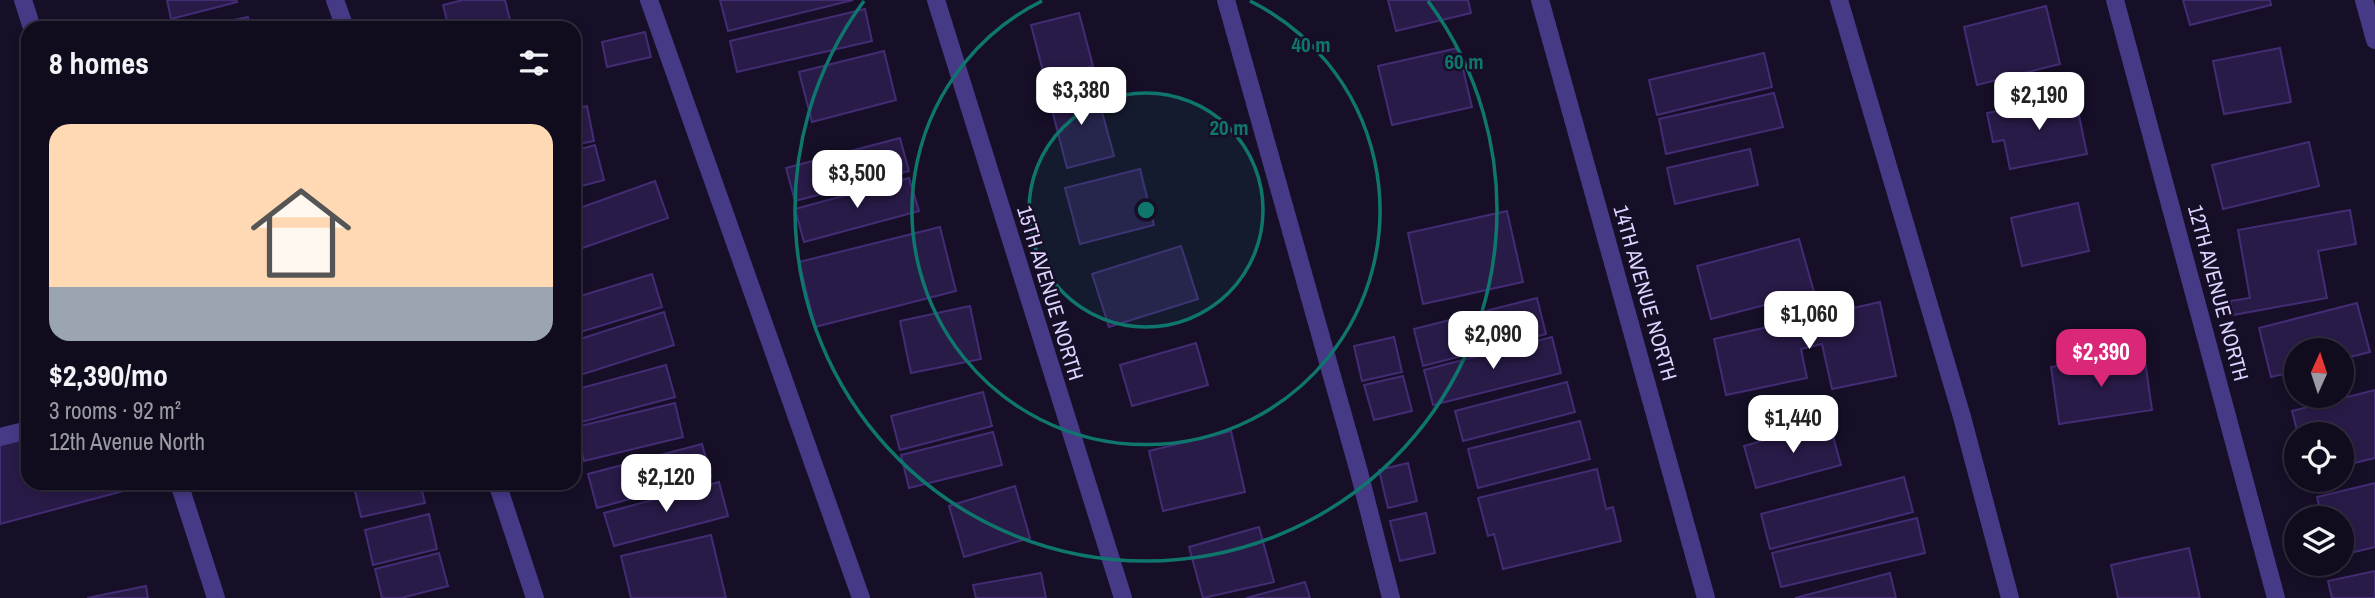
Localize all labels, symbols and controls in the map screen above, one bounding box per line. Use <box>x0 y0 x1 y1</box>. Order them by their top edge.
text: 40 m <box>1291 30 1331 59</box>
text: 8 homes <box>49 43 149 83</box>
icon: filters <box>515 44 553 82</box>
text: 60 m <box>1444 47 1484 76</box>
pin: $3,380 <box>1024 68 1138 127</box>
pin: $2,190 <box>1982 72 2096 132</box>
text: $3,380 <box>1052 74 1110 105</box>
text: $2,190 <box>2010 79 2068 110</box>
text: 20 m <box>1209 113 1249 142</box>
pin: $3,500 <box>800 150 914 210</box>
text: $3,500 <box>828 157 886 188</box>
icon: home <box>238 170 364 296</box>
centre of rings <box>1134 198 1158 222</box>
street label: 15TH AVENUE NORTH <box>1010 202 1091 384</box>
street label: 14TH AVENUE NORTH <box>1607 202 1684 384</box>
street label: 12TH AVENUE NORTH <box>2181 202 2256 384</box>
pin: $1,060 <box>1752 292 1866 351</box>
text: $1,060 <box>1780 298 1838 329</box>
pin: $2,090 <box>1436 312 1550 371</box>
text: $2,090 <box>1464 318 1522 349</box>
pin: $2,390 <box>2044 330 2158 389</box>
text: $2,390 <box>2072 336 2130 367</box>
north arrow <box>2284 338 2354 408</box>
map controls <box>2284 338 2354 576</box>
text: $2,390/mo <box>49 355 168 395</box>
text: 3 rooms · 92 m² <box>49 395 181 426</box>
pin: $1,440 <box>1736 396 1850 455</box>
text: $1,440 <box>1764 402 1822 433</box>
button: locate <box>2284 422 2354 492</box>
text: 12th Avenue North <box>49 426 205 457</box>
pin: $2,120 <box>609 454 723 514</box>
text: $2,120 <box>637 461 695 492</box>
button: layers <box>2284 506 2354 576</box>

